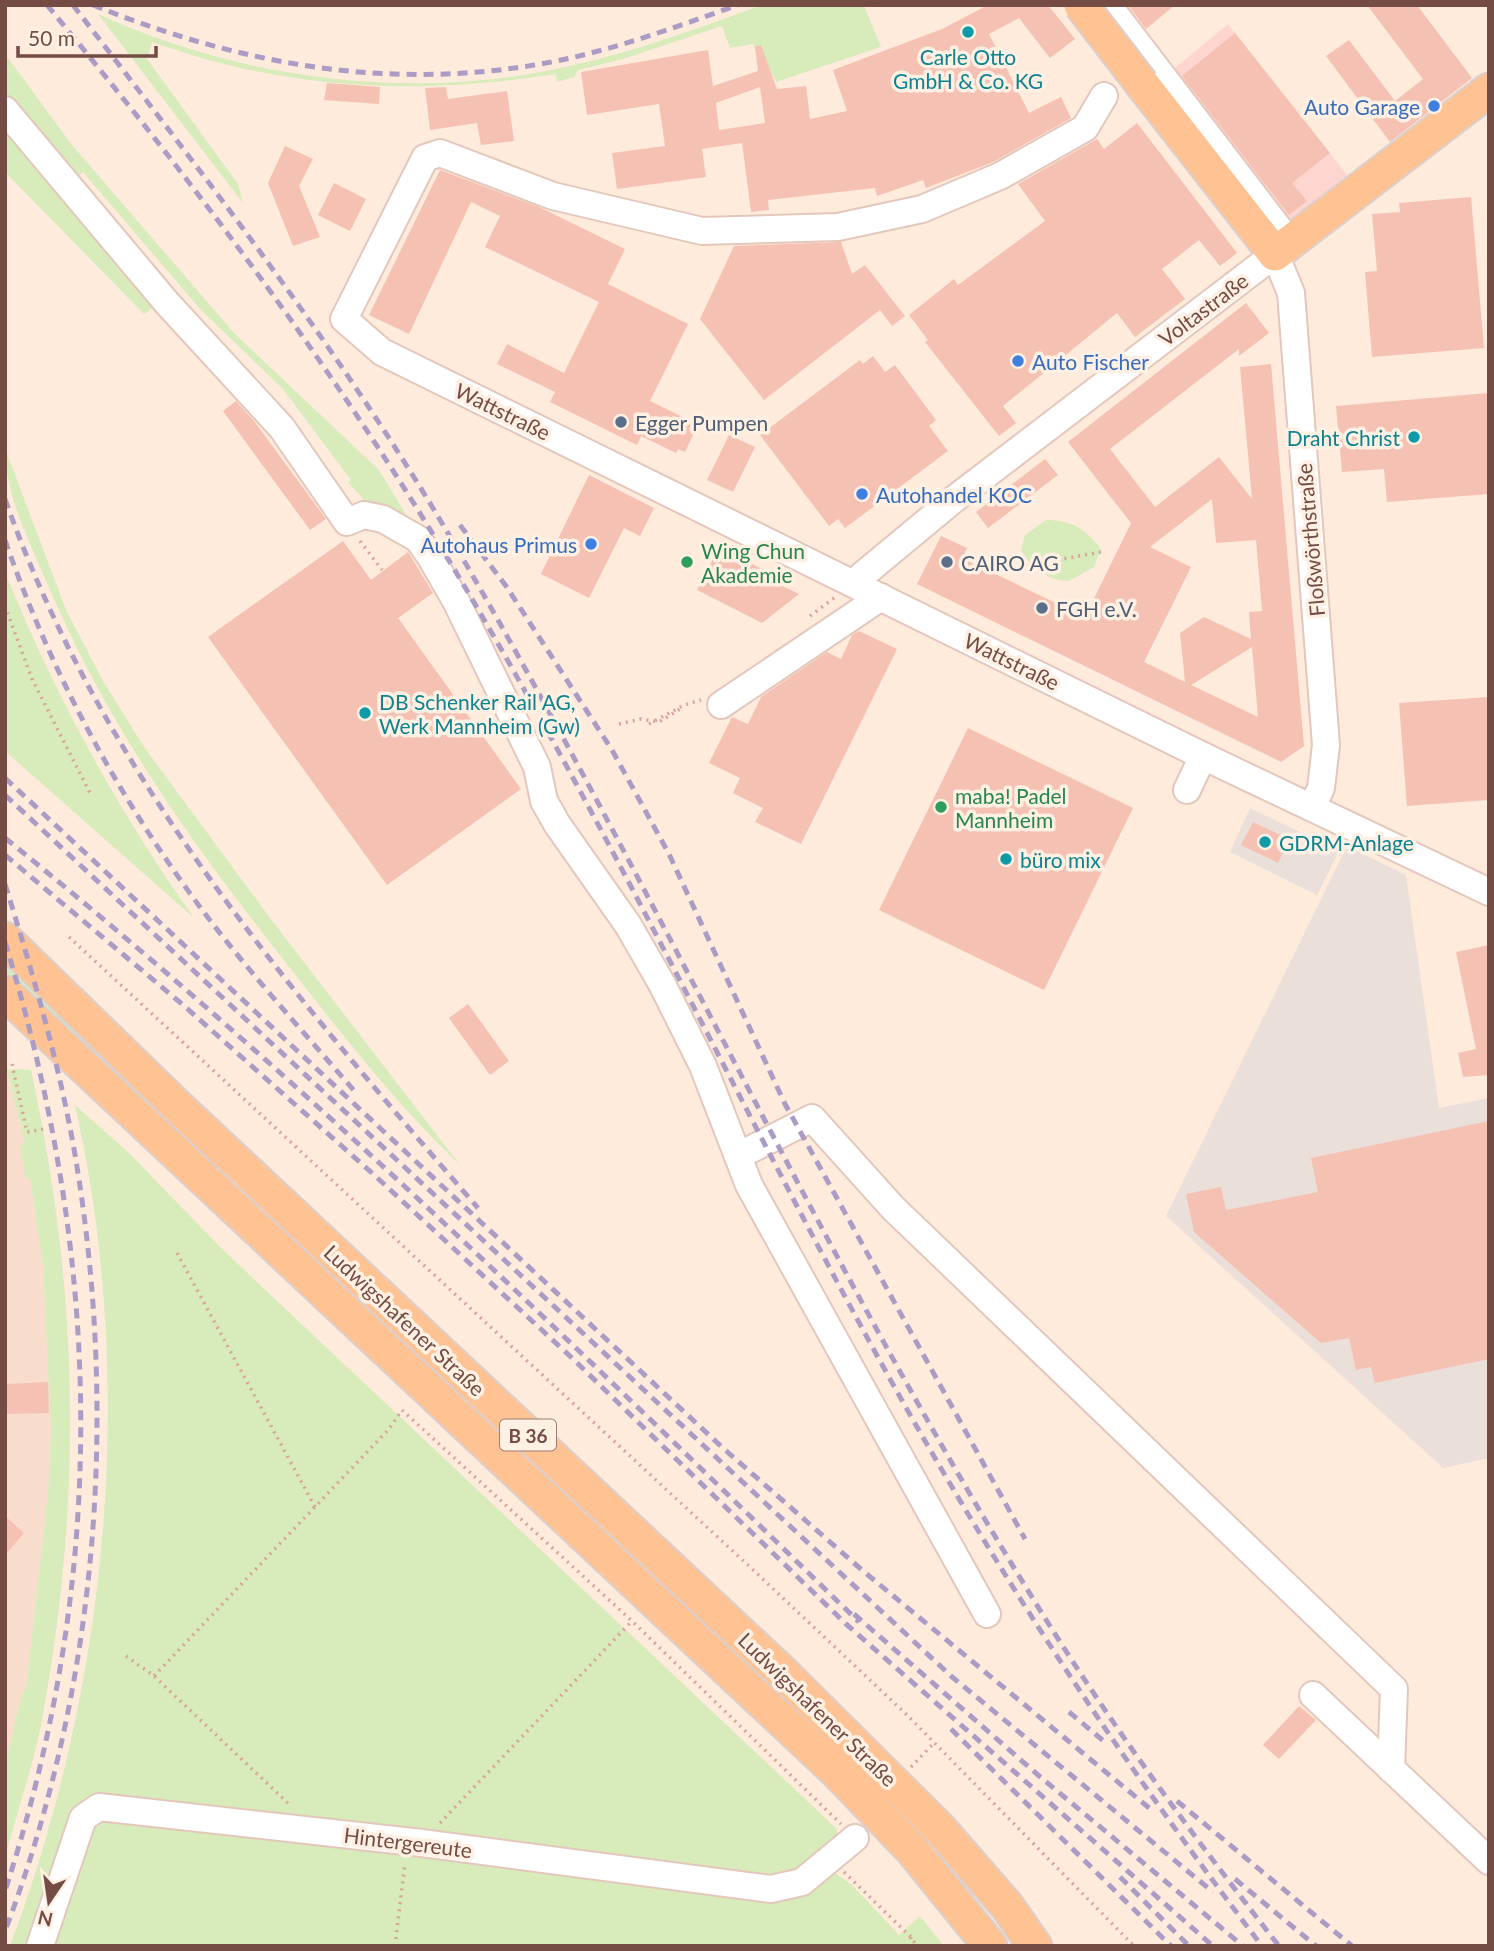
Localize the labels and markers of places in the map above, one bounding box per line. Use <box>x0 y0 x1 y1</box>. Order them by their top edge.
marker: Carle Otto GmbH & Co. KG <box>960 24 976 40</box>
place label: Carle Otto GmbH & Co. KG <box>893 44 1043 93</box>
place label: Auto Garage <box>1304 94 1420 119</box>
marker: Auto Garage <box>1426 98 1442 114</box>
place label: Auto Fischer <box>1032 349 1149 374</box>
marker: Auto Fischer <box>1010 353 1026 369</box>
place label: Egger Pumpen <box>635 410 768 435</box>
marker: Egger Pumpen <box>613 414 629 430</box>
place label: Draht Christ <box>1287 425 1400 450</box>
marker: Draht Christ <box>1406 429 1422 445</box>
place label: Autohandel KOC <box>876 482 1032 507</box>
marker: Autohandel KOC <box>854 486 870 502</box>
place label: Autohaus Primus <box>420 532 577 557</box>
marker: Autohaus Primus <box>583 536 599 552</box>
place label: Wing Chun Akademie <box>701 538 805 587</box>
place label: CAIRO AG <box>961 550 1059 575</box>
marker: Wing Chun Akademie <box>679 554 695 570</box>
marker: CAIRO AG <box>939 554 955 570</box>
place label: FGH e.V. <box>1056 596 1137 621</box>
marker: FGH e.V. <box>1034 600 1050 616</box>
place label: DB Schenker Rail AG, Werk Mannheim (Gw) <box>379 689 580 738</box>
marker: DB Schenker Rail AG, Werk Mannheim (Gw) <box>357 705 373 721</box>
place label: maba! Padel Mannheim <box>955 783 1066 832</box>
marker: maba! Padel Mannheim <box>933 799 949 815</box>
place label: GDRM-Anlage <box>1279 830 1414 855</box>
marker: GDRM-Anlage <box>1257 834 1273 850</box>
place label: büro mix <box>1020 847 1101 872</box>
marker: büro mix <box>998 851 1014 867</box>

